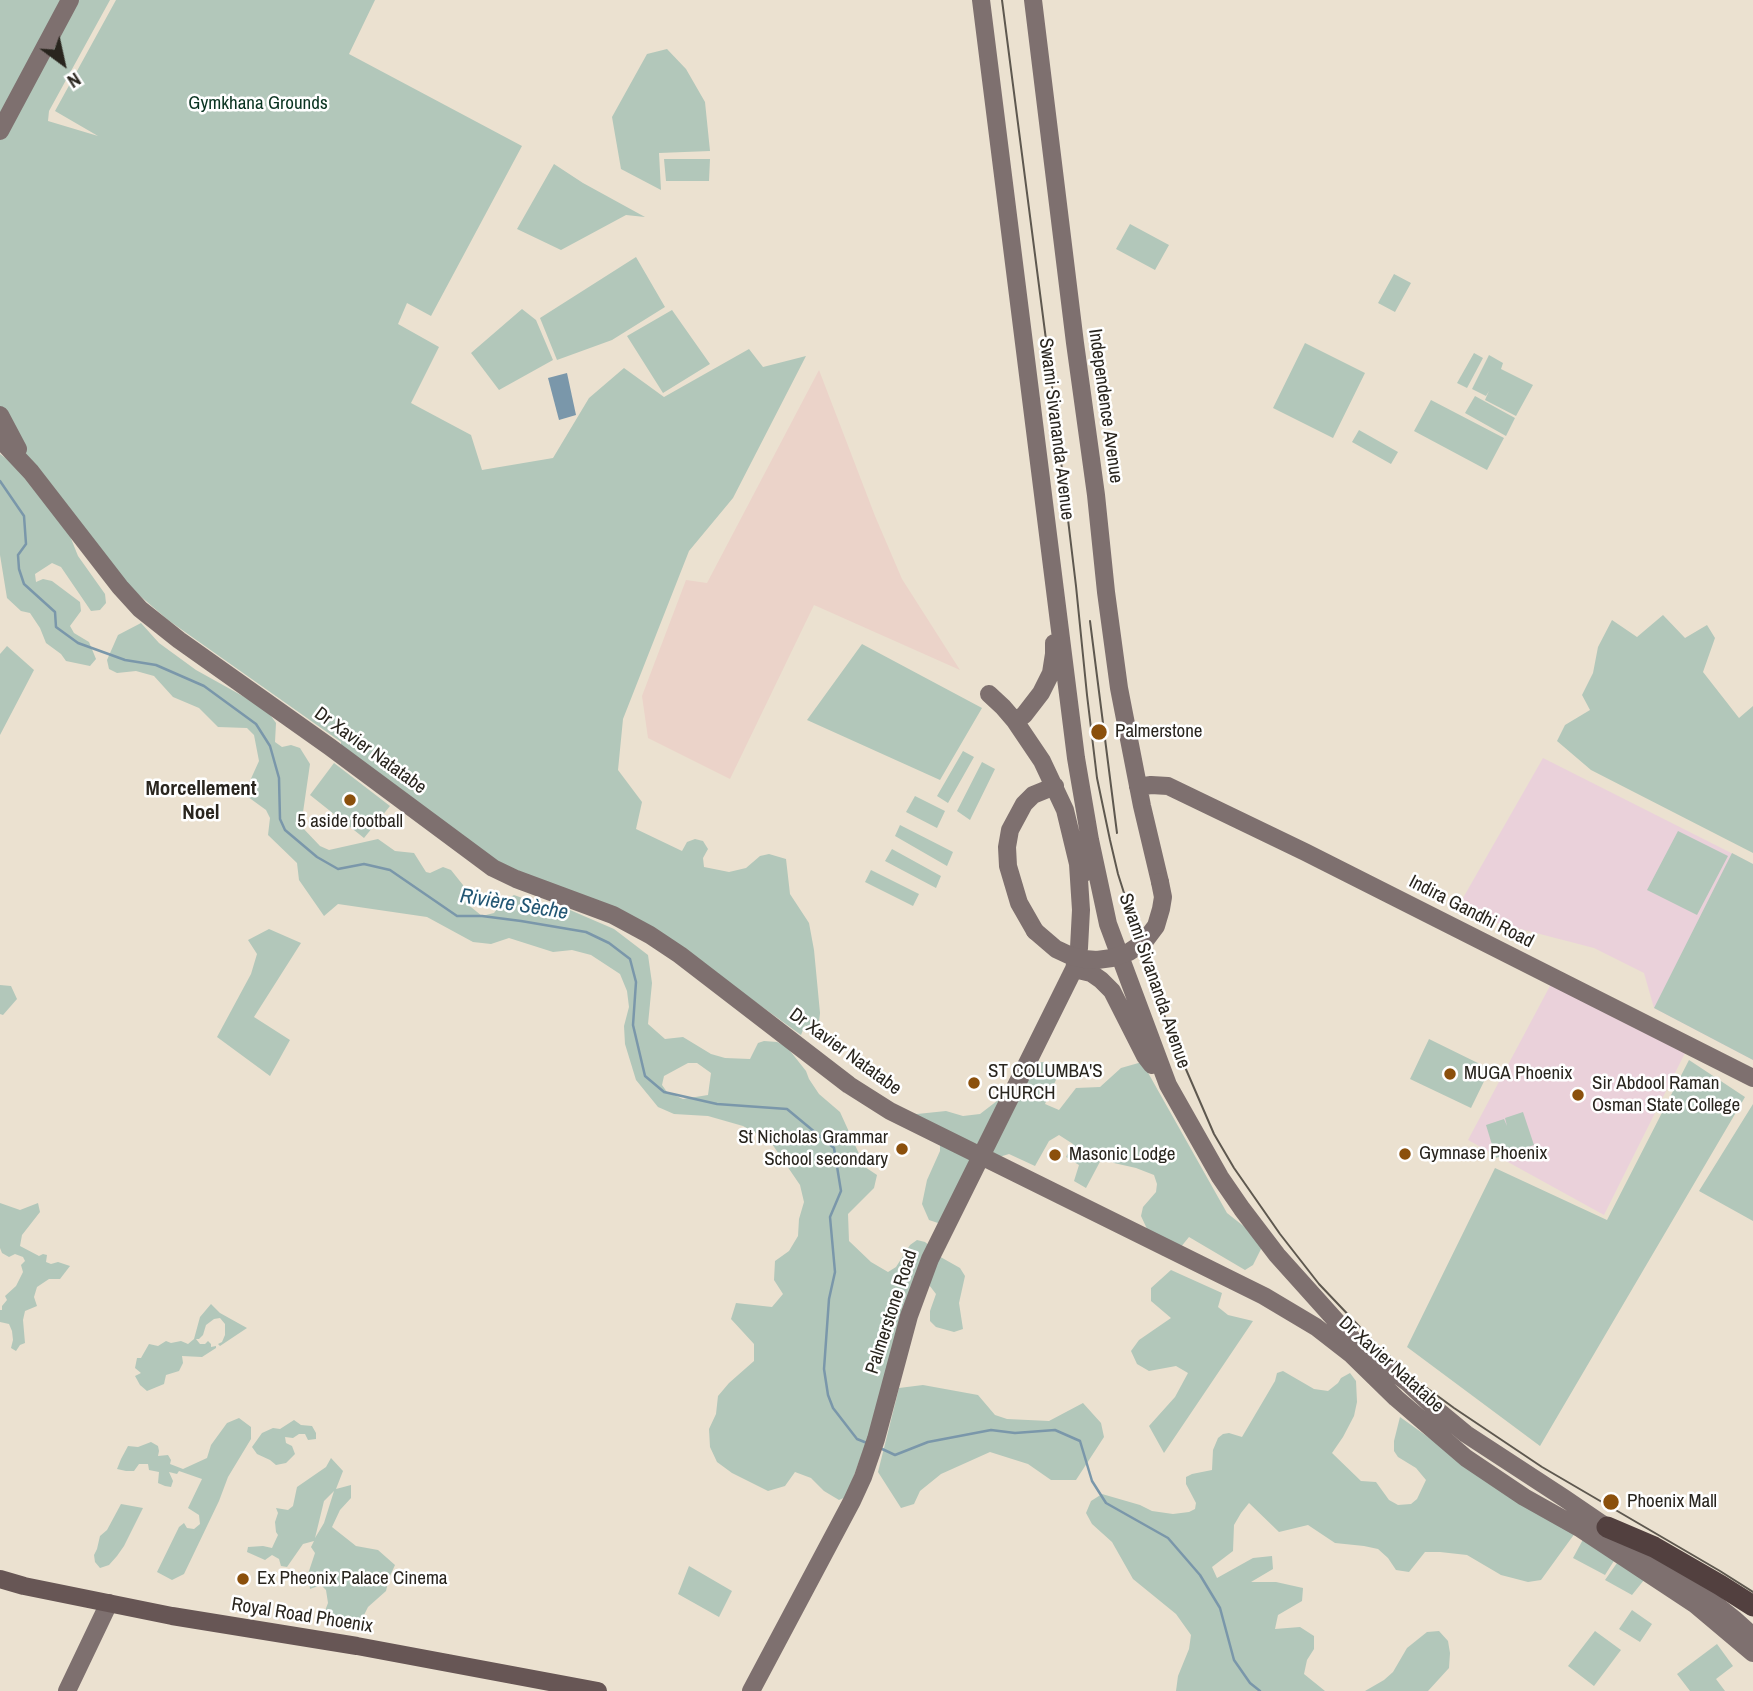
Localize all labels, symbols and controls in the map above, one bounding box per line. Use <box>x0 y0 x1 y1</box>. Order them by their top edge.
north arrow <box>28 28 98 98</box>
text: N <box>63 67 86 95</box>
park label: Gymkhana Grounds <box>188 93 328 115</box>
street label: Independence Avenue <box>1083 327 1127 485</box>
street label: Swami Sivananda Avenue <box>1034 337 1078 521</box>
street label: Dr Xavier Natatabe <box>309 703 431 799</box>
place label: Palmerstone <box>1115 721 1202 743</box>
marker: Palmerstone <box>1089 722 1109 742</box>
district label: Morcellement Noel <box>145 776 257 826</box>
marker: 5 aside football <box>342 792 358 808</box>
place label: 5 aside football <box>297 811 403 833</box>
street label: Indira Gandhi Road <box>1405 871 1537 953</box>
water label: Rivière Sèche <box>458 884 570 926</box>
street label: Swami Sivananda Avenue <box>1113 891 1195 1071</box>
street label: Dr Xavier Natatabe <box>784 1004 906 1100</box>
place label: ST COLUMBA'S CHURCH <box>988 1061 1103 1105</box>
place label: MUGA Phoenix <box>1464 1063 1572 1085</box>
marker: MUGA Phoenix <box>1442 1066 1458 1082</box>
place label: Sir Abdool Raman Osman State College <box>1592 1073 1740 1117</box>
marker: ST COLUMBA'S CHURCH <box>966 1075 982 1091</box>
marker: Sir Abdool Raman Osman State College <box>1570 1087 1586 1103</box>
place label: St Nicholas Grammar School secondary <box>738 1127 888 1171</box>
marker: St Nicholas Grammar School secondary <box>894 1141 910 1157</box>
place label: Gymnase Phoenix <box>1419 1143 1547 1165</box>
place label: Masonic Lodge <box>1069 1144 1176 1166</box>
marker: Gymnase Phoenix <box>1397 1146 1413 1162</box>
marker: Masonic Lodge <box>1047 1147 1063 1163</box>
street label: Palmerstone Road <box>861 1247 923 1377</box>
street label: Dr Xavier Natatabe <box>1334 1312 1448 1418</box>
place label: Phoenix Mall <box>1627 1491 1717 1513</box>
marker: Phoenix Mall <box>1601 1492 1621 1512</box>
place label: Ex Pheonix Palace Cinema <box>257 1568 448 1590</box>
marker: Ex Pheonix Palace Cinema <box>235 1571 251 1587</box>
street label: Royal Road Phoenix <box>230 1594 374 1638</box>

